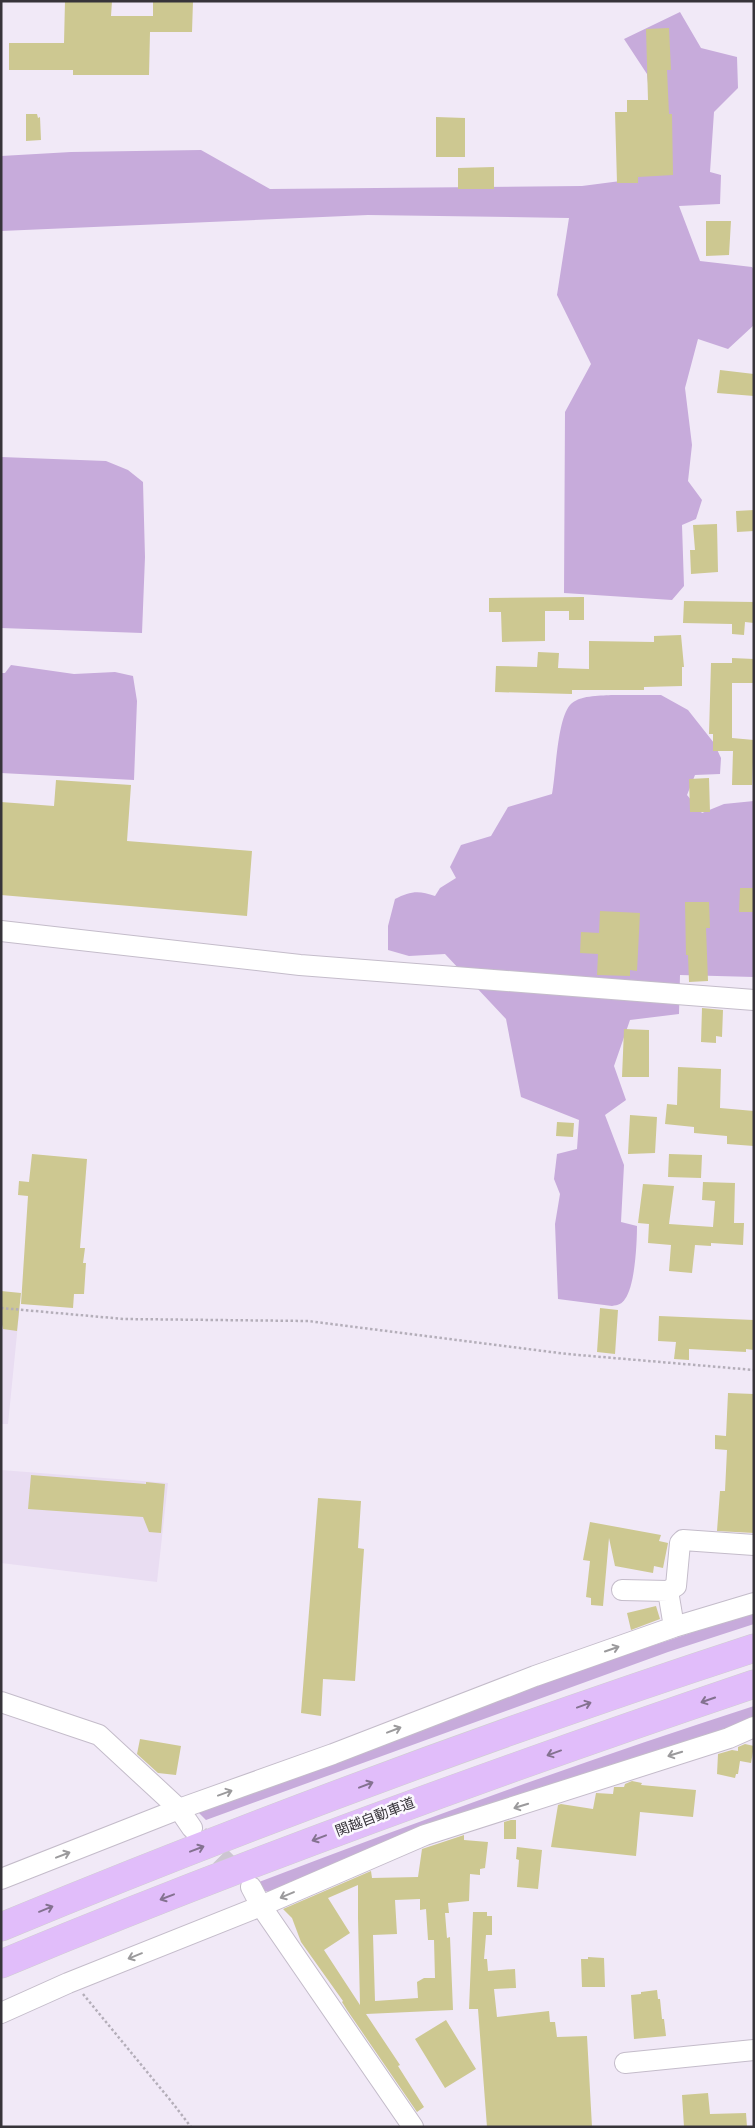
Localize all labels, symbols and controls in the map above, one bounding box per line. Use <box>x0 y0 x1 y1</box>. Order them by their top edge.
one-way arrow <box>604 1644 619 1653</box>
one-way arrow <box>700 1696 716 1705</box>
one-way arrow <box>576 1700 591 1709</box>
one-way arrow <box>386 1725 401 1734</box>
one-way arrow <box>547 1749 562 1758</box>
one-way arrow <box>667 1750 683 1760</box>
one-way arrow <box>357 1780 373 1789</box>
one-way arrow <box>217 1788 232 1797</box>
street label: 関越自動車道 <box>333 1794 417 1840</box>
one-way arrow <box>513 1801 529 1811</box>
one-way arrow <box>312 1834 327 1844</box>
one-way arrow <box>189 1844 205 1853</box>
one-way arrow <box>55 1849 70 1859</box>
one-way arrow <box>280 1890 295 1900</box>
one-way arrow <box>160 1893 175 1902</box>
one-way arrow <box>38 1903 53 1913</box>
one-way arrow <box>128 1952 143 1962</box>

